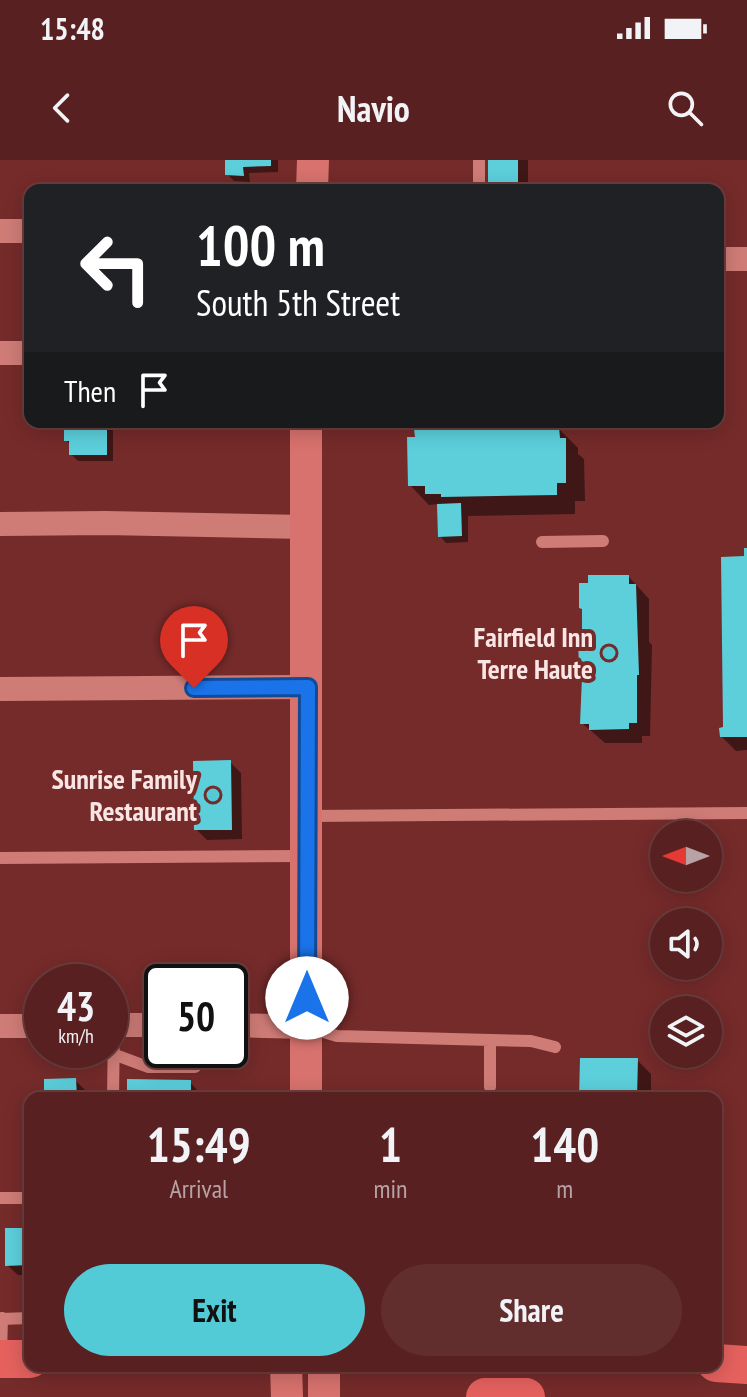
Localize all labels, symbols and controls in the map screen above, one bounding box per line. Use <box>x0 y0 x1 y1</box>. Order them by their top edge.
text: 15:48 <box>40 9 105 48</box>
text: Navio <box>337 85 410 132</box>
icon: back <box>40 86 84 130</box>
icon: search <box>663 86 707 130</box>
text: 100 m <box>196 209 325 281</box>
icon: left <box>64 216 168 320</box>
text: South 5th Street <box>196 279 400 326</box>
icon: arrive <box>132 368 176 412</box>
text: Then <box>64 371 116 410</box>
pin <box>160 606 228 688</box>
icon: arrive <box>172 618 216 662</box>
place label: Fairfield Inn Terre Haute <box>474 618 593 687</box>
marker: Fairfield Inn Terre Haute <box>600 644 618 662</box>
place label: Sunrise Family Restaurant <box>51 760 198 829</box>
marker: Sunrise Family Restaurant <box>204 786 222 804</box>
north arrow <box>650 820 722 892</box>
map controls <box>650 820 722 1068</box>
button: sound <box>650 908 722 980</box>
position arrow <box>265 956 349 1040</box>
speed limit sign: 50 <box>144 964 248 1068</box>
text: 43 <box>57 980 95 1032</box>
button: layers <box>650 996 722 1068</box>
text: km/h <box>58 1023 94 1049</box>
text: 15:49 <box>147 1113 251 1175</box>
text: 1 <box>379 1113 402 1175</box>
text: 140 <box>530 1113 599 1175</box>
text: Arrival <box>169 1172 228 1205</box>
text: min <box>373 1172 407 1205</box>
text: m <box>556 1172 573 1205</box>
button: Exit <box>64 1264 365 1356</box>
button: Share <box>381 1264 682 1356</box>

